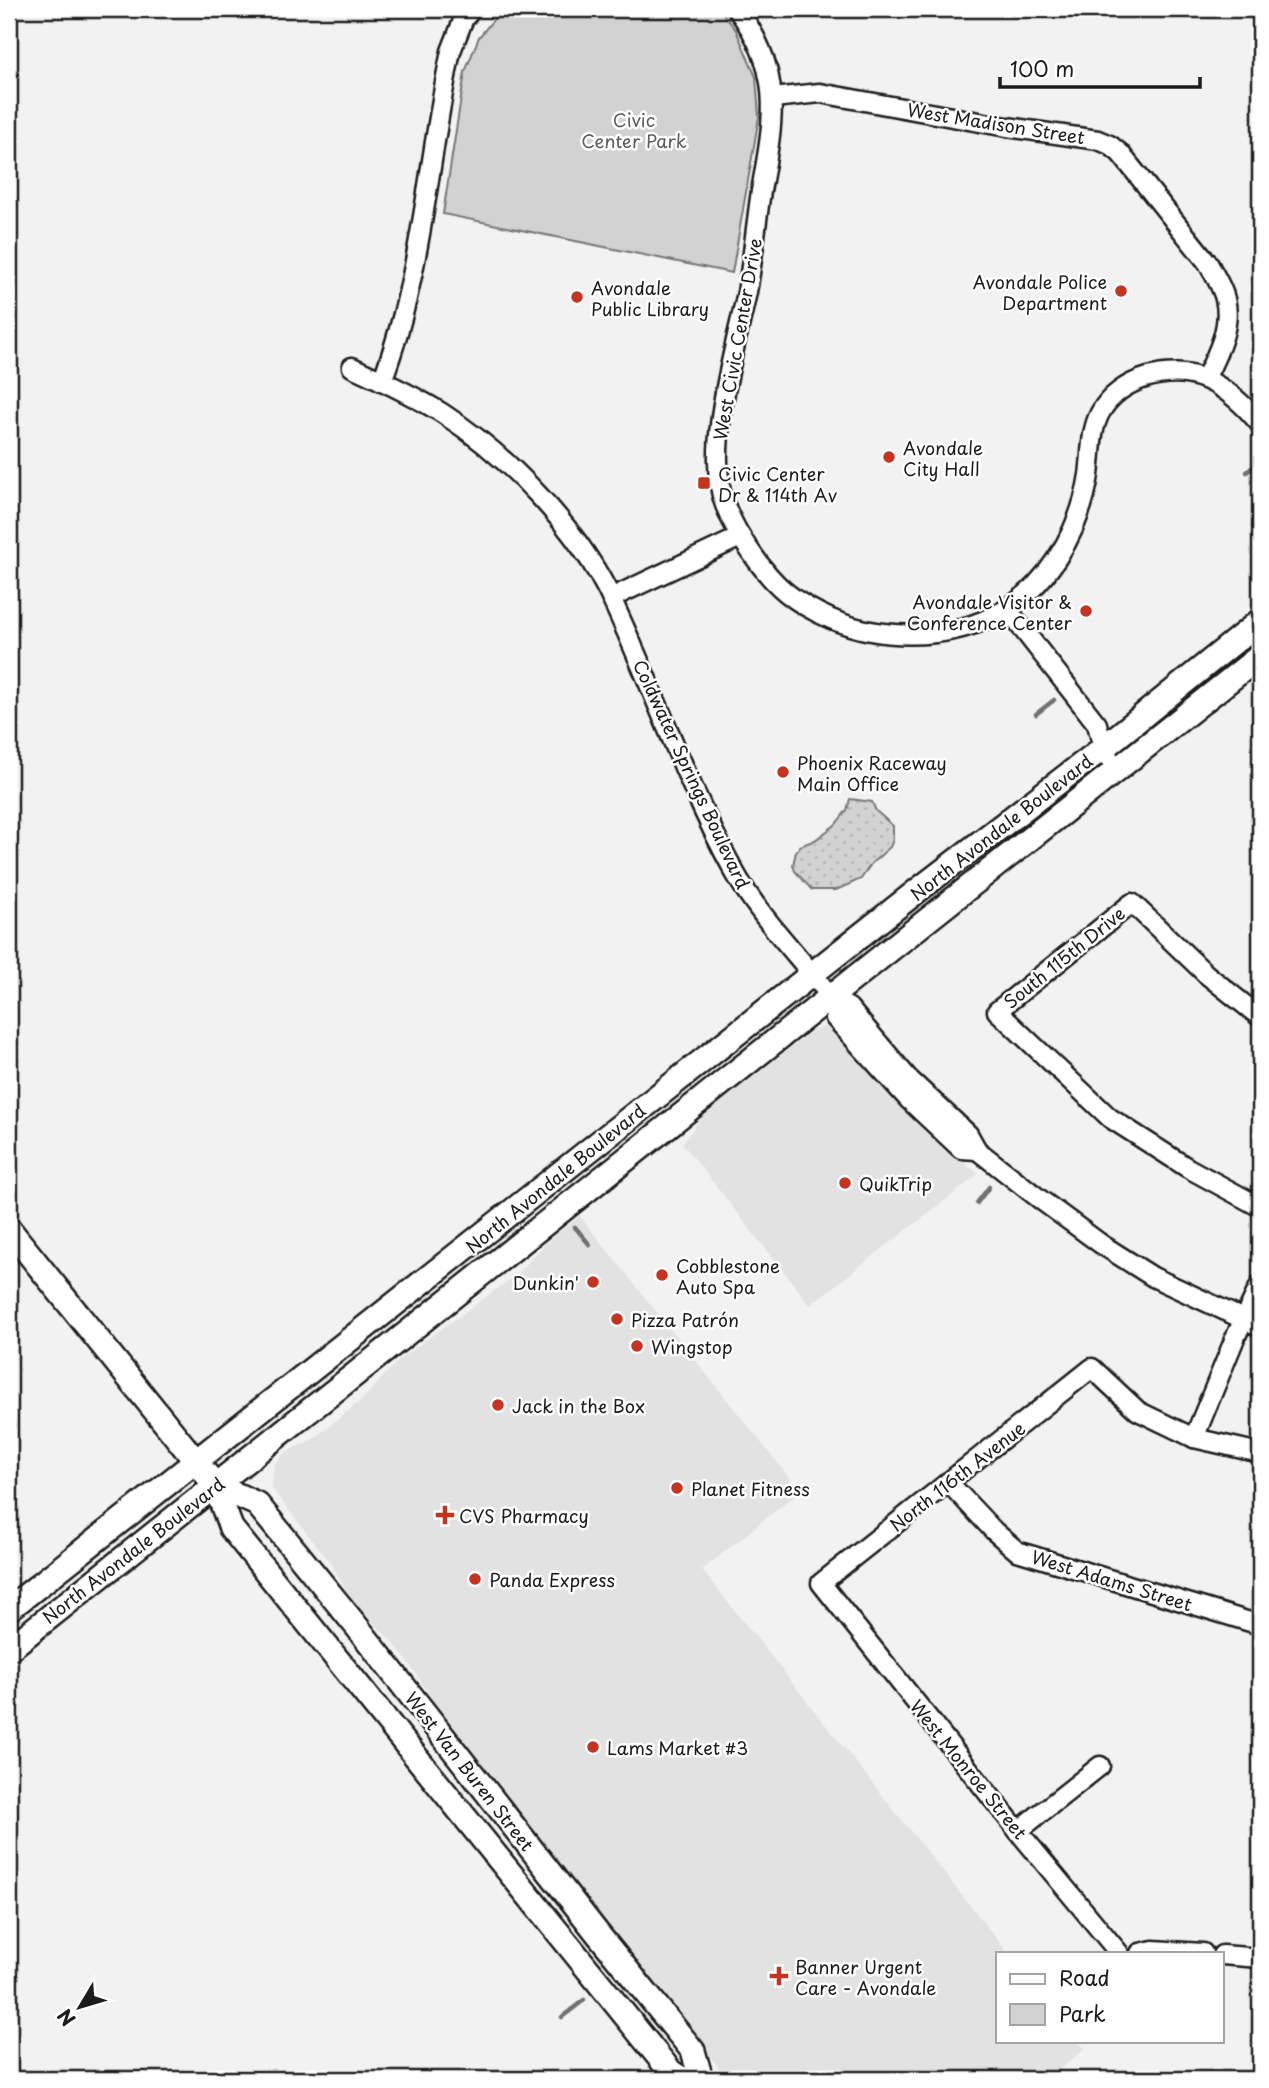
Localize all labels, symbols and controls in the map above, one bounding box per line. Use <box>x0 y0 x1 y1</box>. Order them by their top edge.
scale bar <box>1000 46 1199 90</box>
text: 100 m <box>1010 52 1074 84</box>
street label: West Madison Street <box>905 96 1087 150</box>
park label: Civic Center Park <box>581 106 687 154</box>
street label: West Civic Center Drive <box>706 236 768 442</box>
place label: Avondale Police Department <box>973 268 1107 316</box>
place label: Avondale Public Library <box>591 274 709 322</box>
marker: Avondale Police Department <box>1113 283 1129 299</box>
marker: Avondale Public Library <box>569 289 585 305</box>
place label: Avondale City Hall <box>903 434 983 482</box>
marker: Avondale City Hall <box>881 449 897 465</box>
place label: Civic Center Dr & 114th Av <box>718 460 838 508</box>
marker: Civic Center Dr & 114th Av <box>696 475 712 491</box>
place label: Avondale Visitor & Conference Center <box>907 588 1073 636</box>
marker: Avondale Visitor & Conference Center <box>1078 603 1094 619</box>
street label: Coldwater Springs Boulevard <box>627 655 757 893</box>
street label: North Avondale Boulevard <box>904 747 1098 907</box>
place label: Phoenix Raceway Main Office <box>797 749 947 797</box>
marker: Phoenix Raceway Main Office <box>775 764 791 780</box>
street label: South 115th Drive <box>998 900 1130 1014</box>
street label: North Avondale Boulevard <box>459 1097 651 1259</box>
place label: QuikTrip <box>859 1170 932 1197</box>
marker: QuikTrip <box>837 1175 853 1191</box>
place label: Cobblestone Auto Spa <box>676 1252 780 1300</box>
marker: Cobblestone Auto Spa <box>654 1267 670 1283</box>
place label: Dunkin' <box>513 1269 579 1296</box>
marker: Dunkin' <box>585 1274 601 1290</box>
place label: Pizza Patrón <box>631 1306 739 1333</box>
marker: Pizza Patrón <box>609 1311 625 1327</box>
place label: Wingstop <box>651 1333 733 1360</box>
marker: Wingstop <box>629 1338 645 1354</box>
place label: Jack in the Box <box>512 1392 645 1419</box>
marker: Jack in the Box <box>490 1397 506 1413</box>
street label: North 116th Avenue <box>884 1414 1031 1538</box>
street label: North Avondale Boulevard <box>36 1470 230 1630</box>
place label: Planet Fitness <box>691 1475 810 1502</box>
marker: Planet Fitness <box>669 1480 685 1496</box>
place label: CVS Pharmacy <box>459 1502 589 1529</box>
marker: CVS Pharmacy <box>437 1507 453 1523</box>
street label: West Adams Street <box>1028 1543 1196 1617</box>
place label: Panda Express <box>489 1566 615 1593</box>
marker: Panda Express <box>467 1571 483 1587</box>
street label: West Van Buren Street <box>399 1686 541 1856</box>
street label: West Monroe Street <box>904 1693 1034 1845</box>
place label: Lams Market #3 <box>607 1734 748 1761</box>
marker: Lams Market #3 <box>585 1739 601 1755</box>
legend <box>996 1952 1224 2042</box>
place label: Banner Urgent Care - Avondale <box>795 1953 936 2001</box>
text: Road <box>1059 1961 1110 1993</box>
marker: Banner Urgent Care - Avondale <box>769 1966 789 1986</box>
north arrow <box>46 1972 116 2042</box>
text: Park <box>1059 1997 1106 2029</box>
text: N <box>50 2004 81 2033</box>

